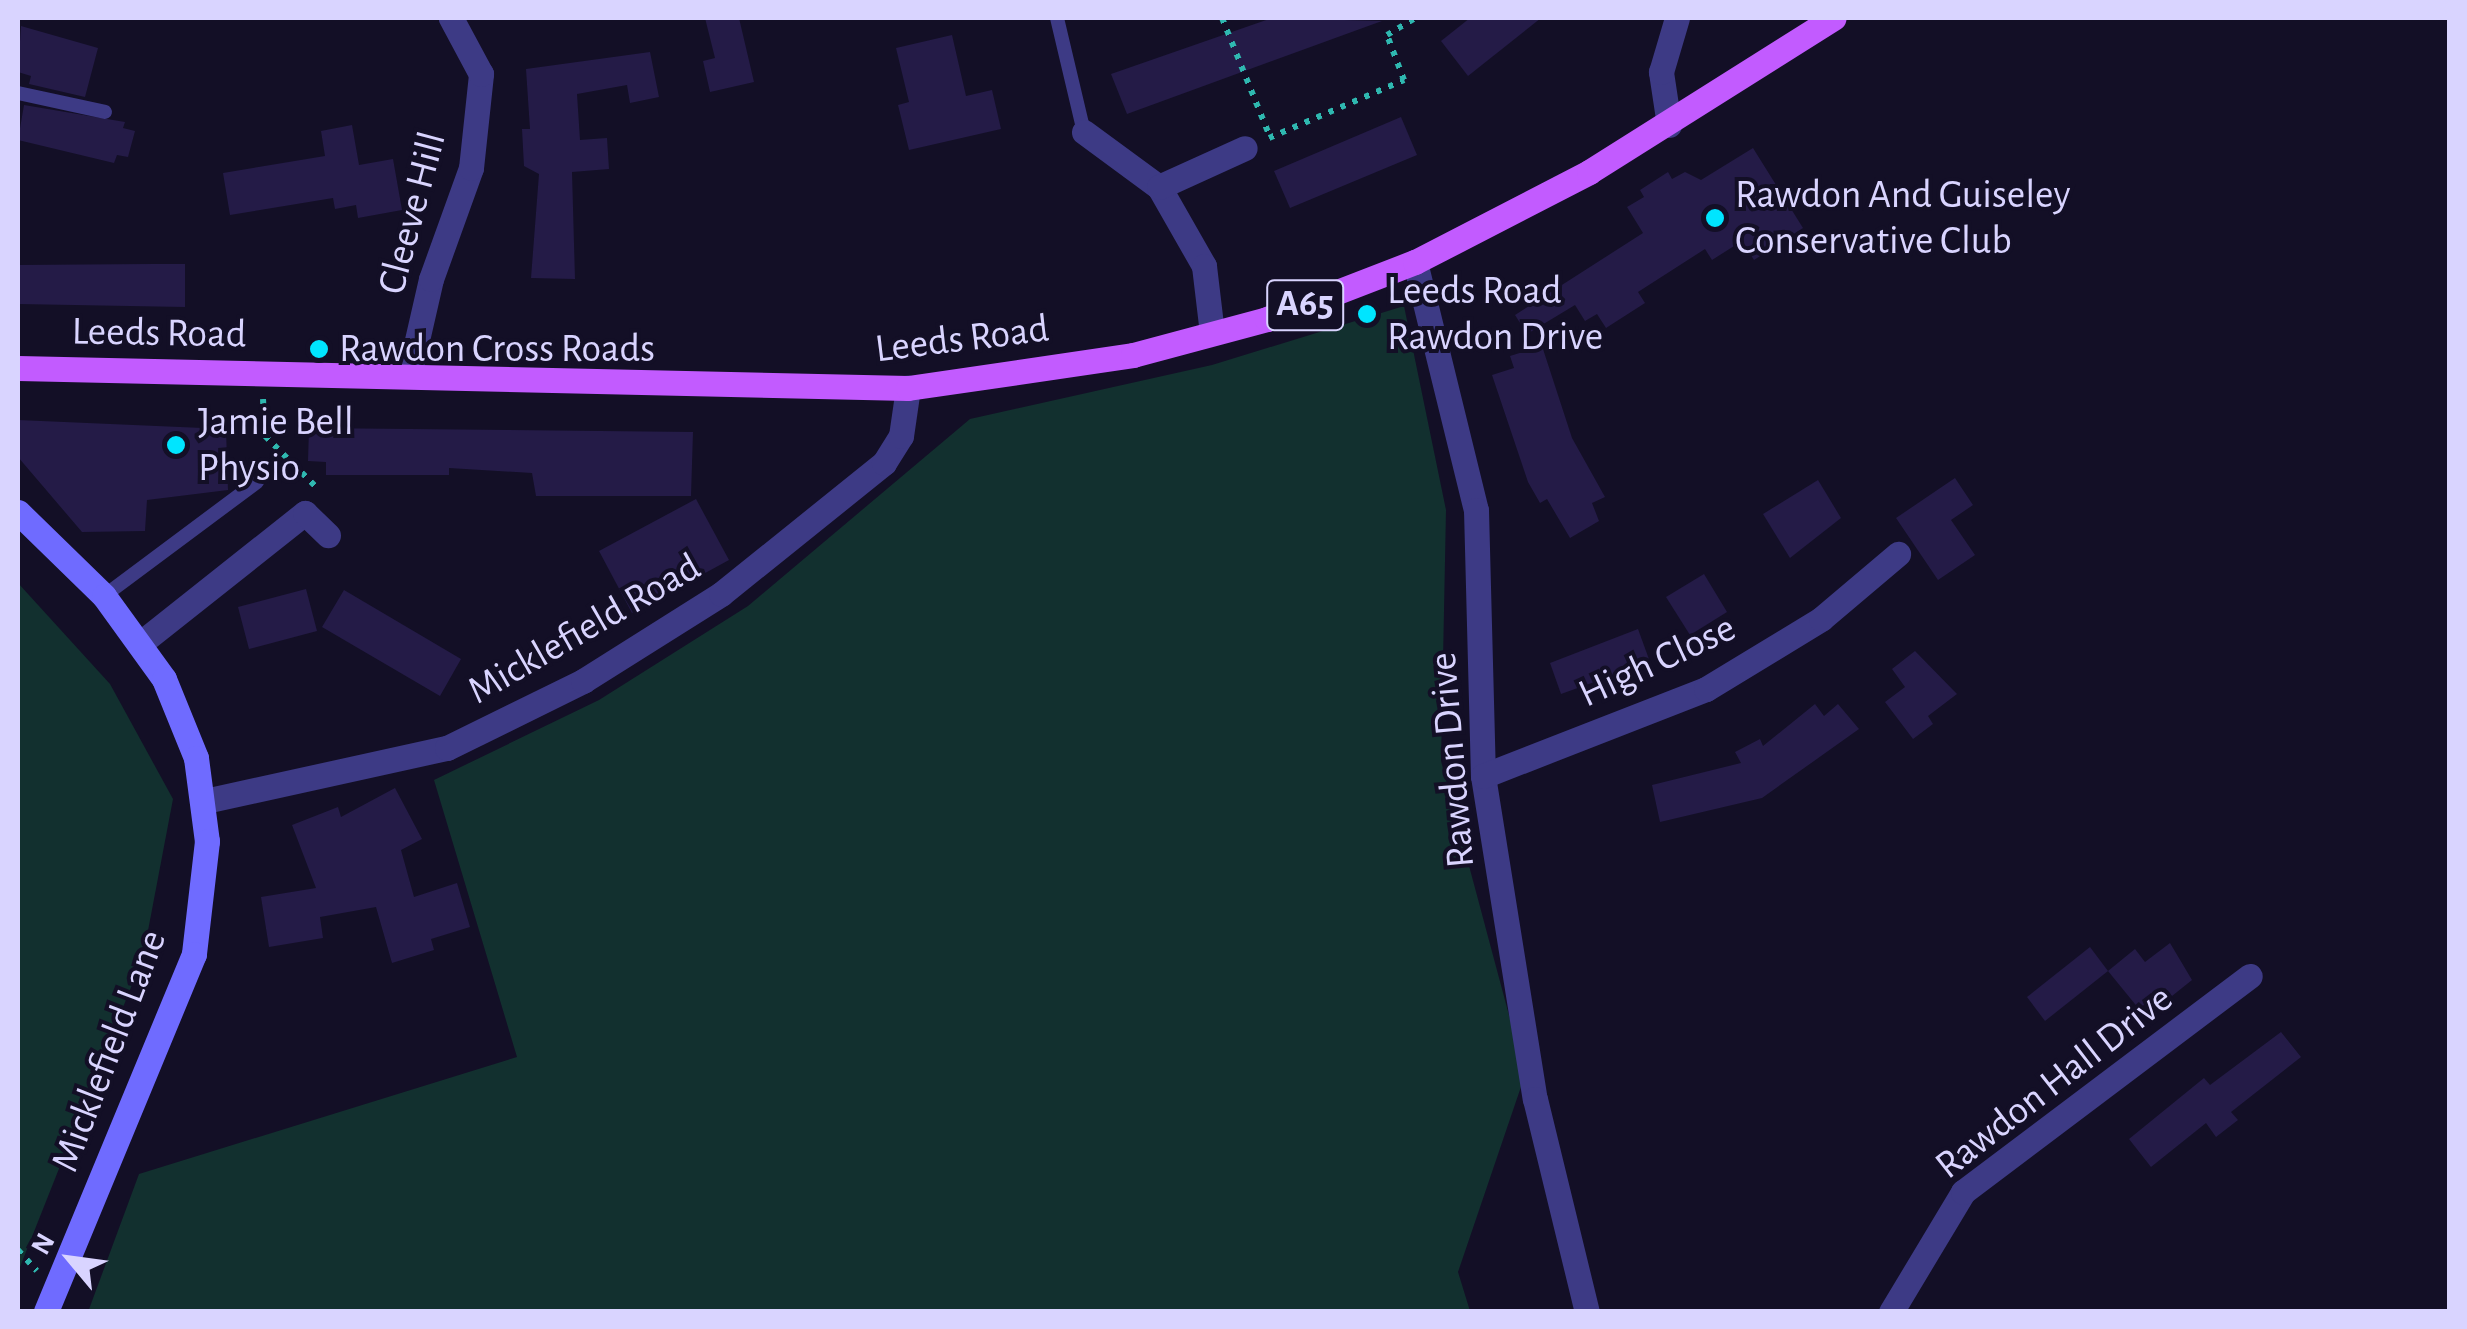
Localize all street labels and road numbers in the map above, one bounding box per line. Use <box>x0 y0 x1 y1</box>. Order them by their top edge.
street label: Cleeve Hill <box>367 127 457 299</box>
road number: A65 <box>1265 272 1345 338</box>
street label: Leeds Road <box>872 305 1052 373</box>
street label: Leeds Road <box>71 307 247 359</box>
street label: Micklefield Road <box>459 543 709 715</box>
street label: High Close <box>1571 604 1743 718</box>
street label: Rawdon Drive <box>1419 650 1485 870</box>
street label: Micklefield Lane <box>41 923 177 1179</box>
street label: Rawdon Hall Drive <box>1926 975 2182 1189</box>

